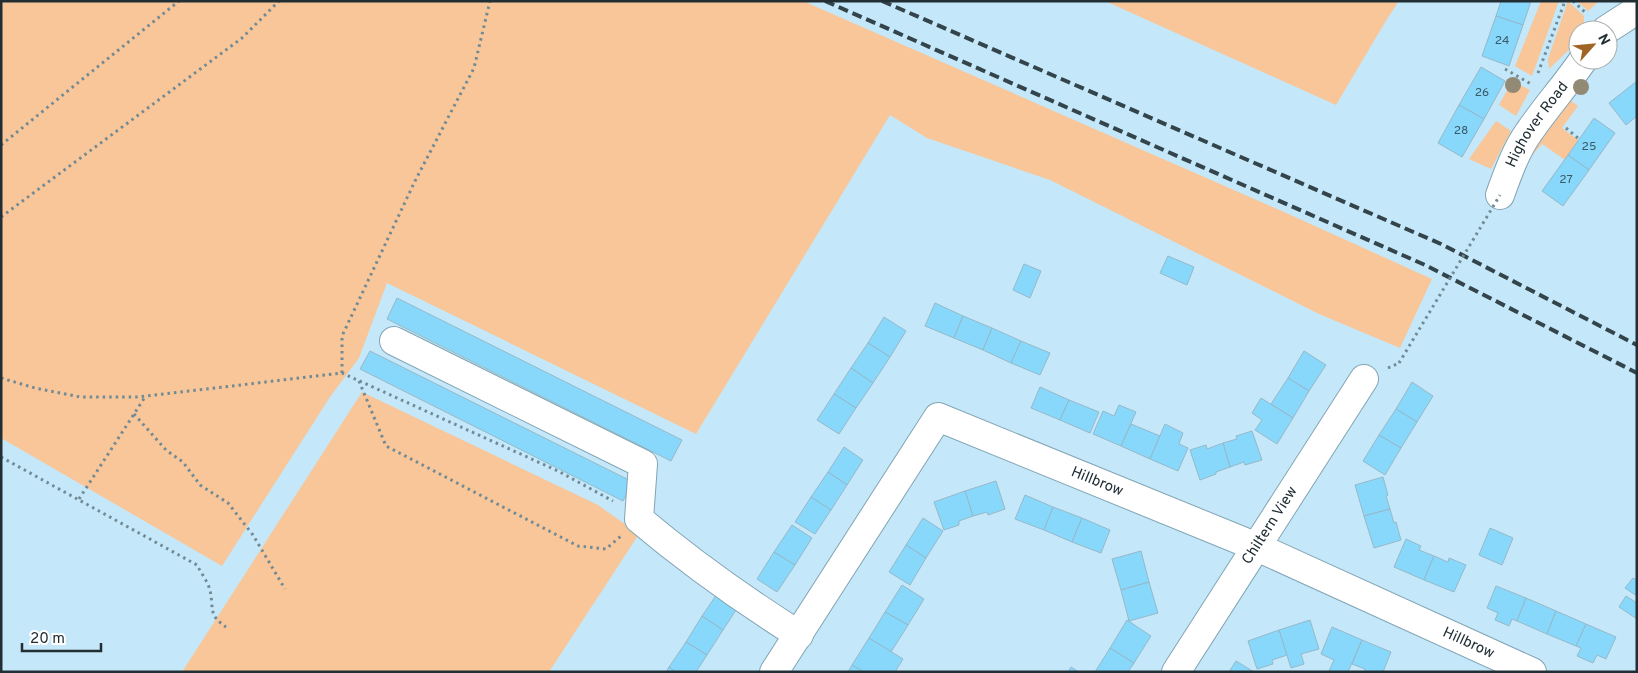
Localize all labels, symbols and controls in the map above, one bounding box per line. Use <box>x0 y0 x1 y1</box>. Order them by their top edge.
north arrow <box>1568 20 1618 70</box>
text: N <box>1593 31 1613 48</box>
house number: 24 <box>1495 33 1509 49</box>
street label: Highover Road <box>1502 78 1573 171</box>
house number: 26 <box>1475 85 1489 101</box>
house number: 28 <box>1454 123 1468 139</box>
house number: 25 <box>1582 139 1596 155</box>
house number: 27 <box>1559 172 1573 188</box>
street label: Hillbrow <box>1068 463 1126 501</box>
street label: Chiltern View <box>1238 483 1302 568</box>
scale bar <box>22 620 101 652</box>
street label: Hillbrow <box>1440 623 1498 663</box>
text: 20 m <box>30 630 65 649</box>

